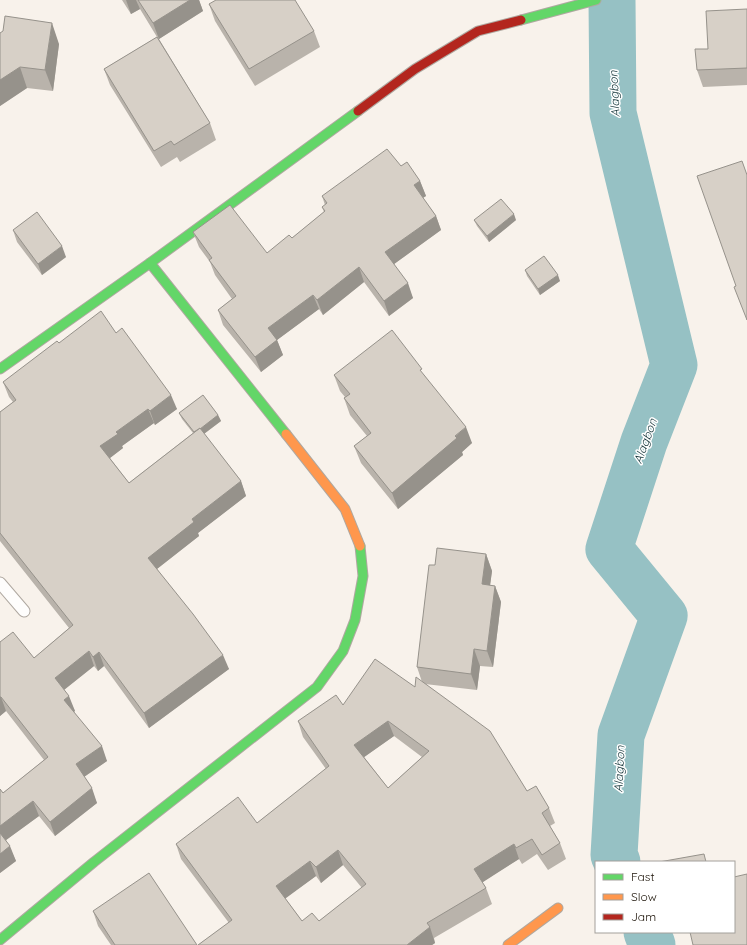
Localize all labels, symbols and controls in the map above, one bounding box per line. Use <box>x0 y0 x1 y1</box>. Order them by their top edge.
water label: Alagbon <box>605 69 623 118</box>
water label: Alagbon <box>630 415 660 466</box>
water label: Alagbon <box>610 744 628 793</box>
legend <box>595 861 735 933</box>
text: Fast <box>631 869 655 884</box>
text: Slow <box>631 889 657 904</box>
text: Jam <box>631 909 656 924</box>

